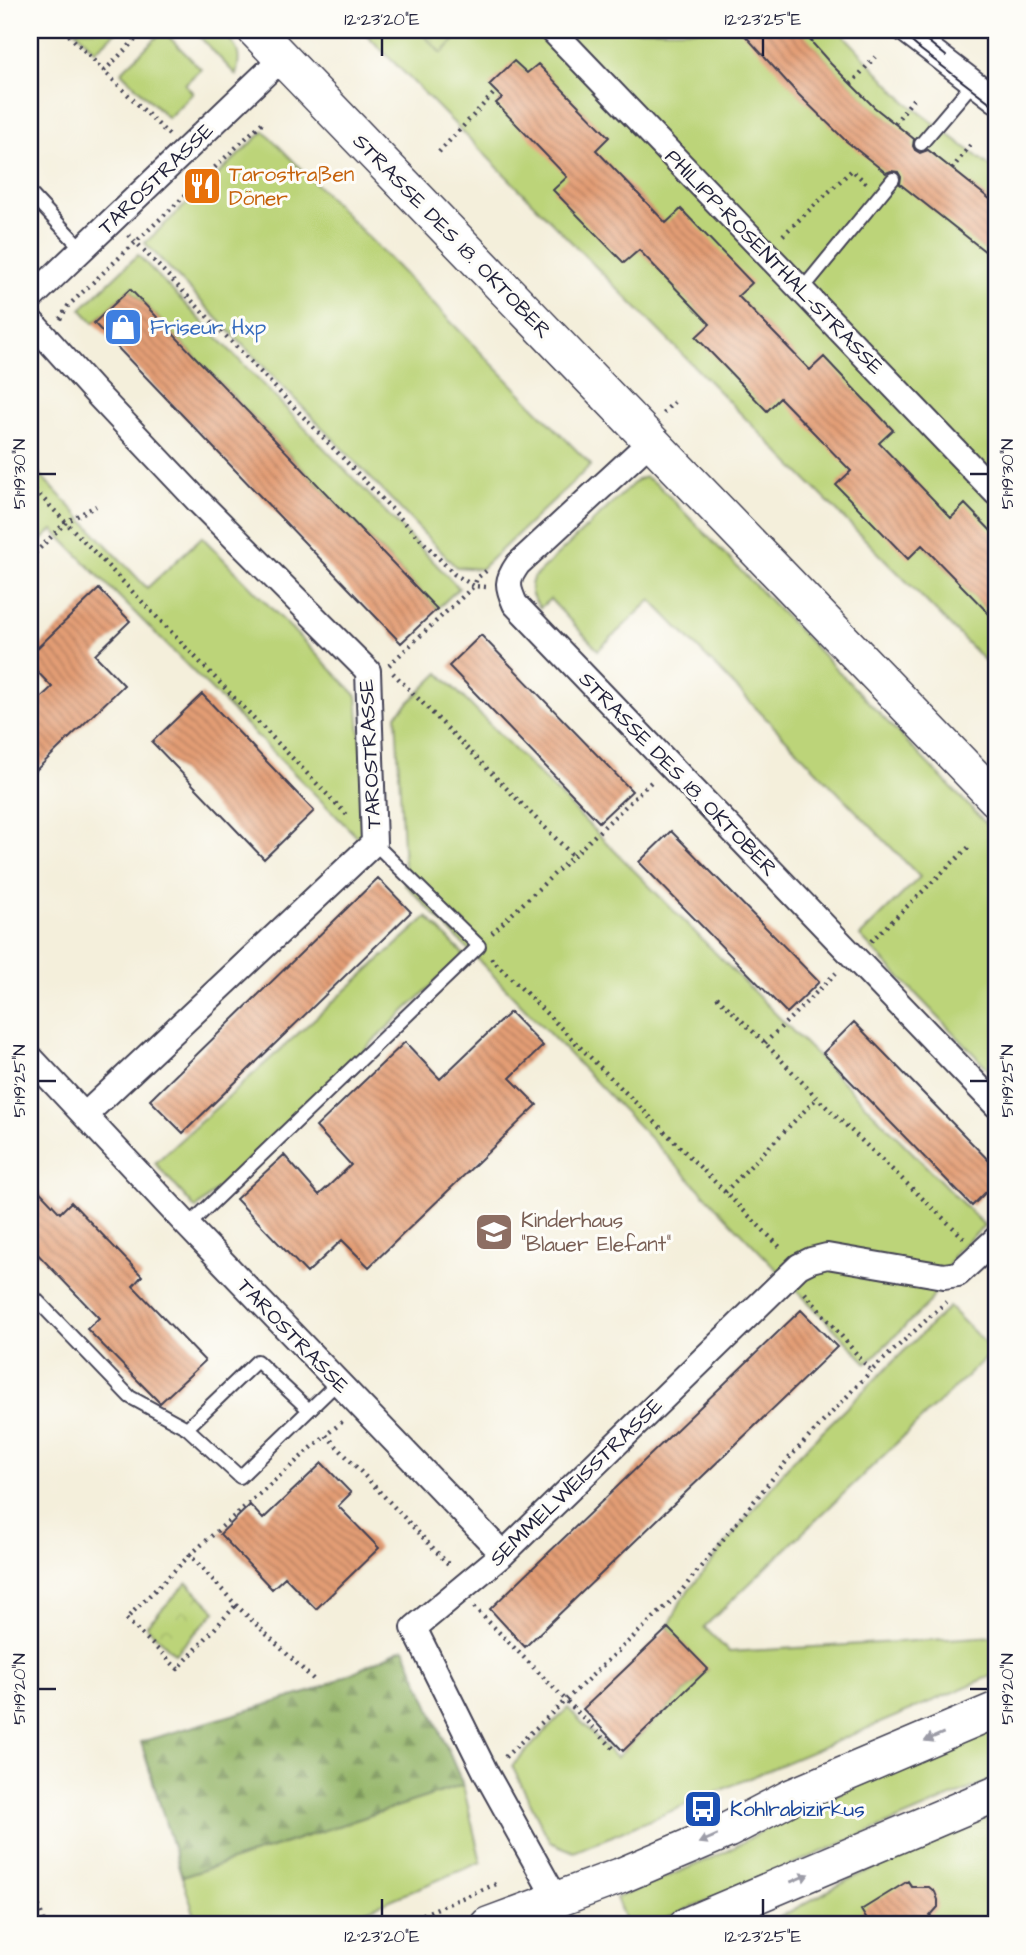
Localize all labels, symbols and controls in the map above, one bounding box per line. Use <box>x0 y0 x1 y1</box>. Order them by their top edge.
text: 12°23'20"E <box>344 7 420 32</box>
text: 12°23'25"E <box>725 7 802 32</box>
street label: TAROSTRASSE <box>92 116 220 242</box>
street label: STRASSE DES 18. OKTOBER <box>346 127 558 345</box>
street label: PHILIPP-ROSENTHAL-STRASSE <box>658 143 890 382</box>
place label: Tarostraßen Döner <box>229 160 354 213</box>
restaurant icon: Tarostraßen Döner <box>181 165 223 207</box>
shop icon: Friseur Hxp <box>102 306 144 348</box>
place label: Friseur Hxp <box>150 313 266 343</box>
text: 51°19'30"N <box>7 439 32 509</box>
text: 51°19'30"N <box>995 439 1020 509</box>
street label: STRASSE DES 18. OKTOBER <box>572 665 784 883</box>
street label: TAROSTRASSE <box>352 678 388 830</box>
text: 51°19'25"N <box>7 1044 32 1118</box>
text: 51°19'25"N <box>995 1044 1020 1118</box>
place label: Kinderhaus "Blauer Elefant" <box>521 1206 671 1259</box>
school or university icon: Kinderhaus "Blauer Elefant" <box>473 1211 515 1253</box>
street label: TAROSTRASSE <box>230 1272 356 1400</box>
street label: SEMMELWEISSTRASSE <box>483 1391 670 1573</box>
text: 51°19'20"N <box>7 1653 32 1725</box>
text: 51°19'20"N <box>995 1653 1020 1725</box>
one-way arrow <box>923 1731 944 1742</box>
bus stop icon: Kohlrabizirkus <box>682 1788 724 1830</box>
place label: Kohlrabizirkus <box>730 1795 865 1824</box>
one-way arrow <box>697 1833 718 1844</box>
one-way arrow <box>789 1872 810 1883</box>
text: 12°23'20"E <box>344 1924 420 1949</box>
text: 12°23'25"E <box>725 1924 802 1949</box>

